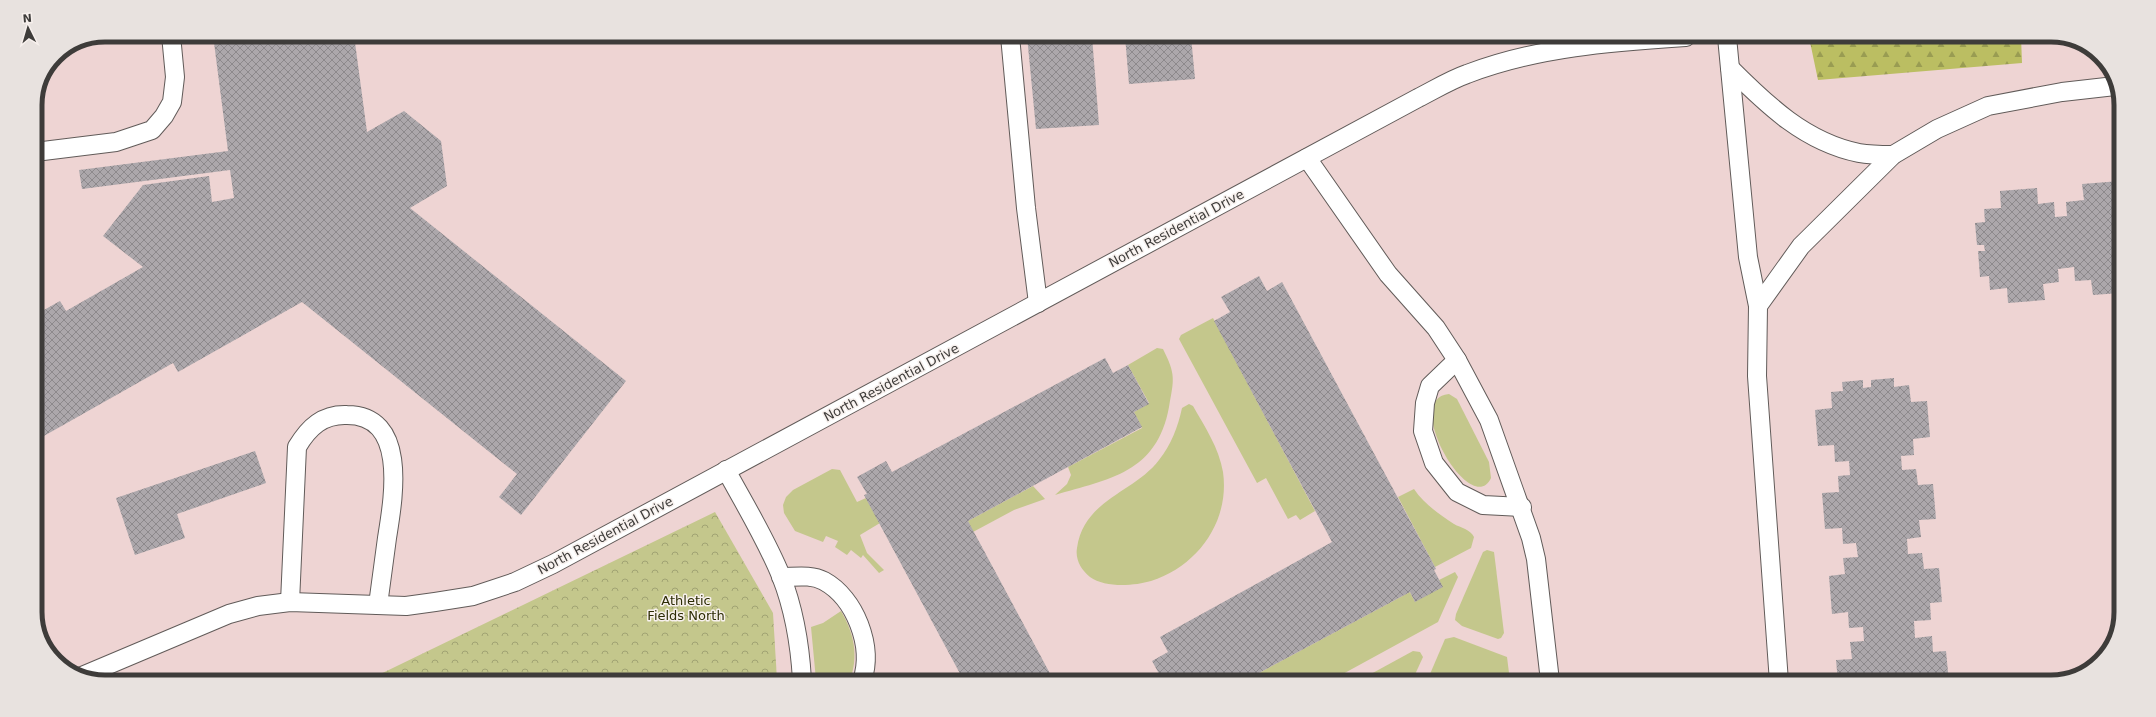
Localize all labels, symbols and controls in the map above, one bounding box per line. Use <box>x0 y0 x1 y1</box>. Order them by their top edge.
north arrow <box>8 8 48 48</box>
text: N <box>22 12 32 25</box>
street label: North Residential Drive <box>1106 186 1246 270</box>
street label: North Residential Drive <box>821 340 961 424</box>
street label: North Residential Drive <box>535 493 675 577</box>
park label: Athletic Fields North <box>647 593 725 623</box>

